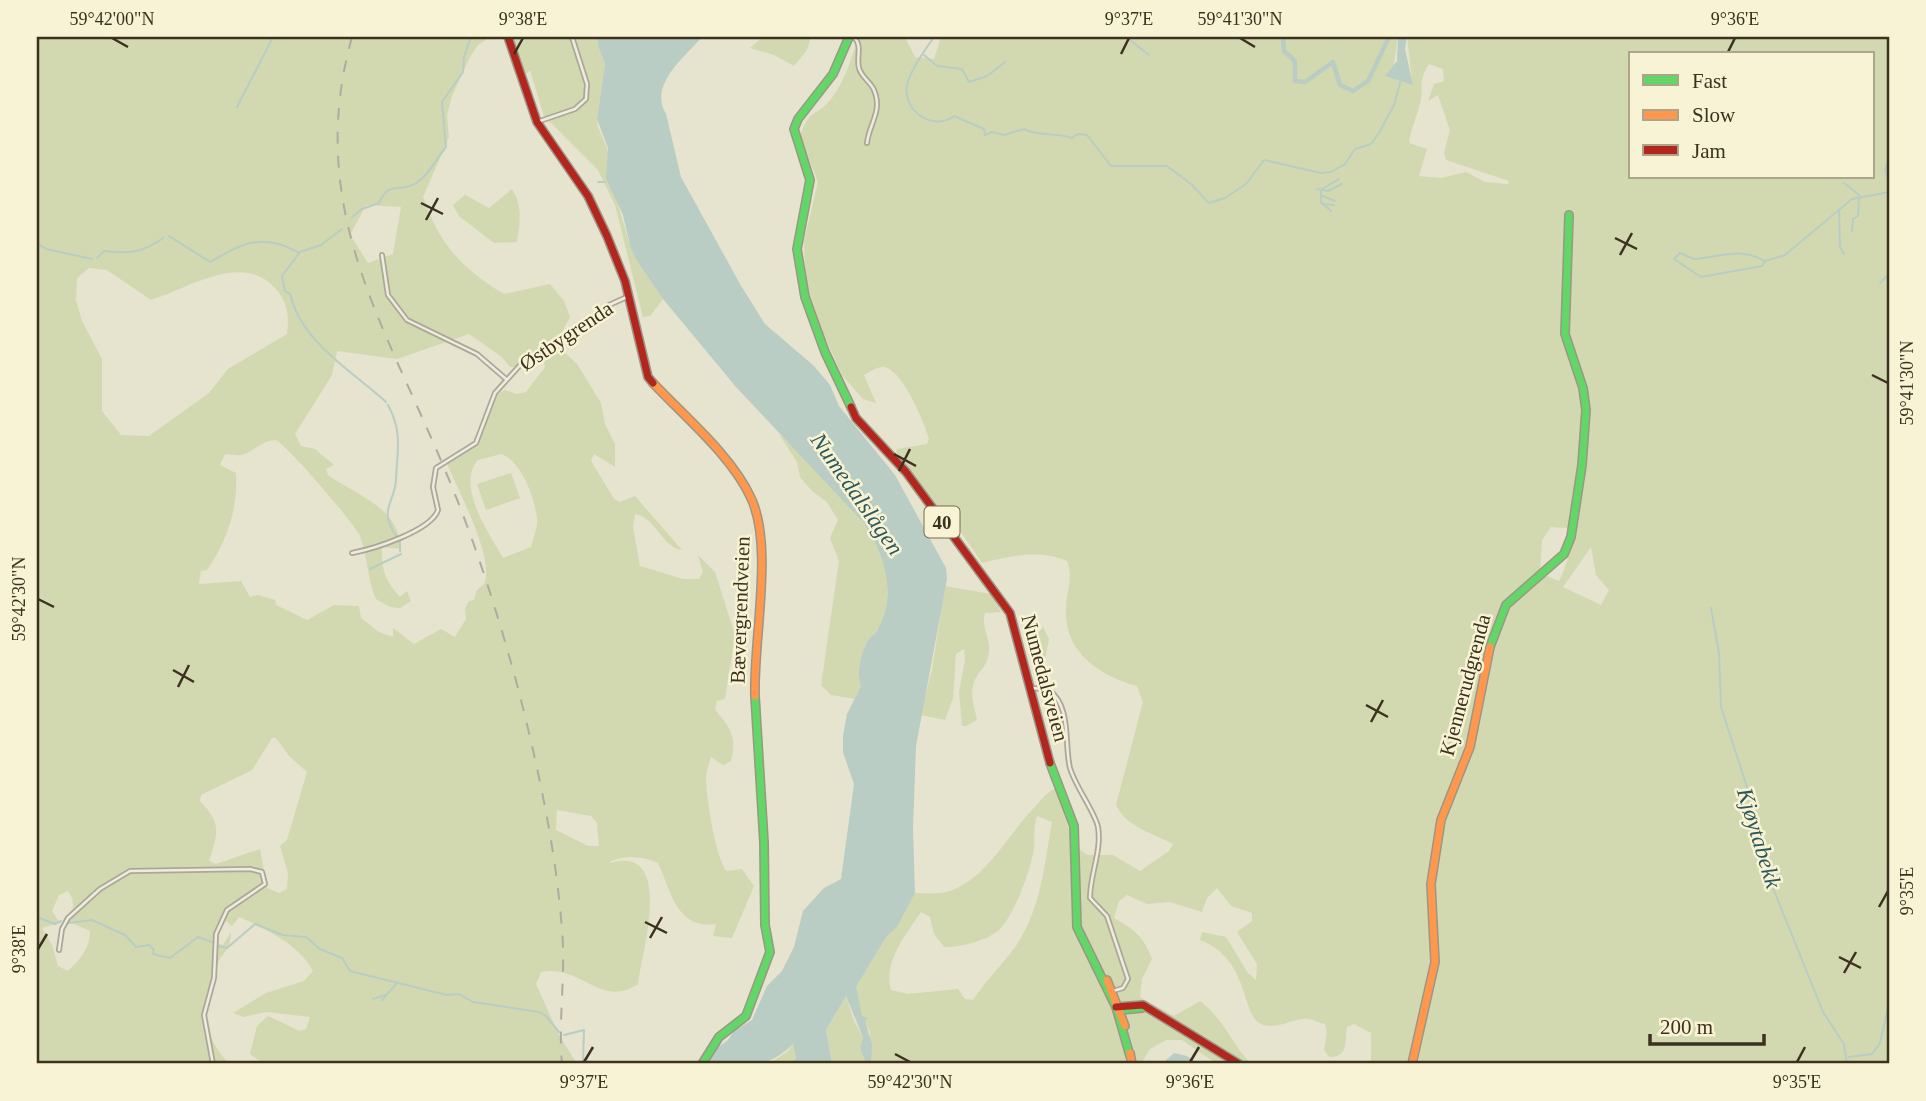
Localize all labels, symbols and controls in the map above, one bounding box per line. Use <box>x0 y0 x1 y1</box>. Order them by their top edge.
text: 59°42'00"N <box>70 9 154 29</box>
text: 9°38'E <box>499 9 547 29</box>
text: 9°37'E <box>1105 9 1153 29</box>
text: 59°41'30"N <box>1198 9 1282 29</box>
text: 9°36'E <box>1711 9 1759 29</box>
legend <box>1629 52 1874 178</box>
text: Fast <box>1692 69 1727 93</box>
text: Slow <box>1692 103 1736 127</box>
text: Jam <box>1692 139 1726 163</box>
street label: Østbygrenda <box>515 296 618 376</box>
text: 59°41'30"N <box>1897 341 1917 425</box>
water label: Numedalslågen <box>805 427 908 560</box>
road number: 40 <box>925 506 960 538</box>
street label: Bævergrendveien <box>725 535 755 684</box>
text: 59°42'30"N <box>9 557 29 641</box>
street label: Kjennerudgrenda <box>1435 611 1496 759</box>
street label: Numedalsveien <box>1017 612 1074 745</box>
water label: Kjøytabekk <box>1732 784 1786 892</box>
text: 9°35'E <box>1897 867 1917 915</box>
text: 9°38'E <box>9 925 29 973</box>
scale bar <box>1650 1003 1763 1047</box>
text: 200 m <box>1660 1015 1713 1039</box>
text: 9°37'E <box>560 1072 608 1092</box>
text: 59°42'30"N <box>868 1072 952 1092</box>
text: 9°36'E <box>1166 1072 1214 1092</box>
text: 9°35'E <box>1773 1072 1821 1092</box>

